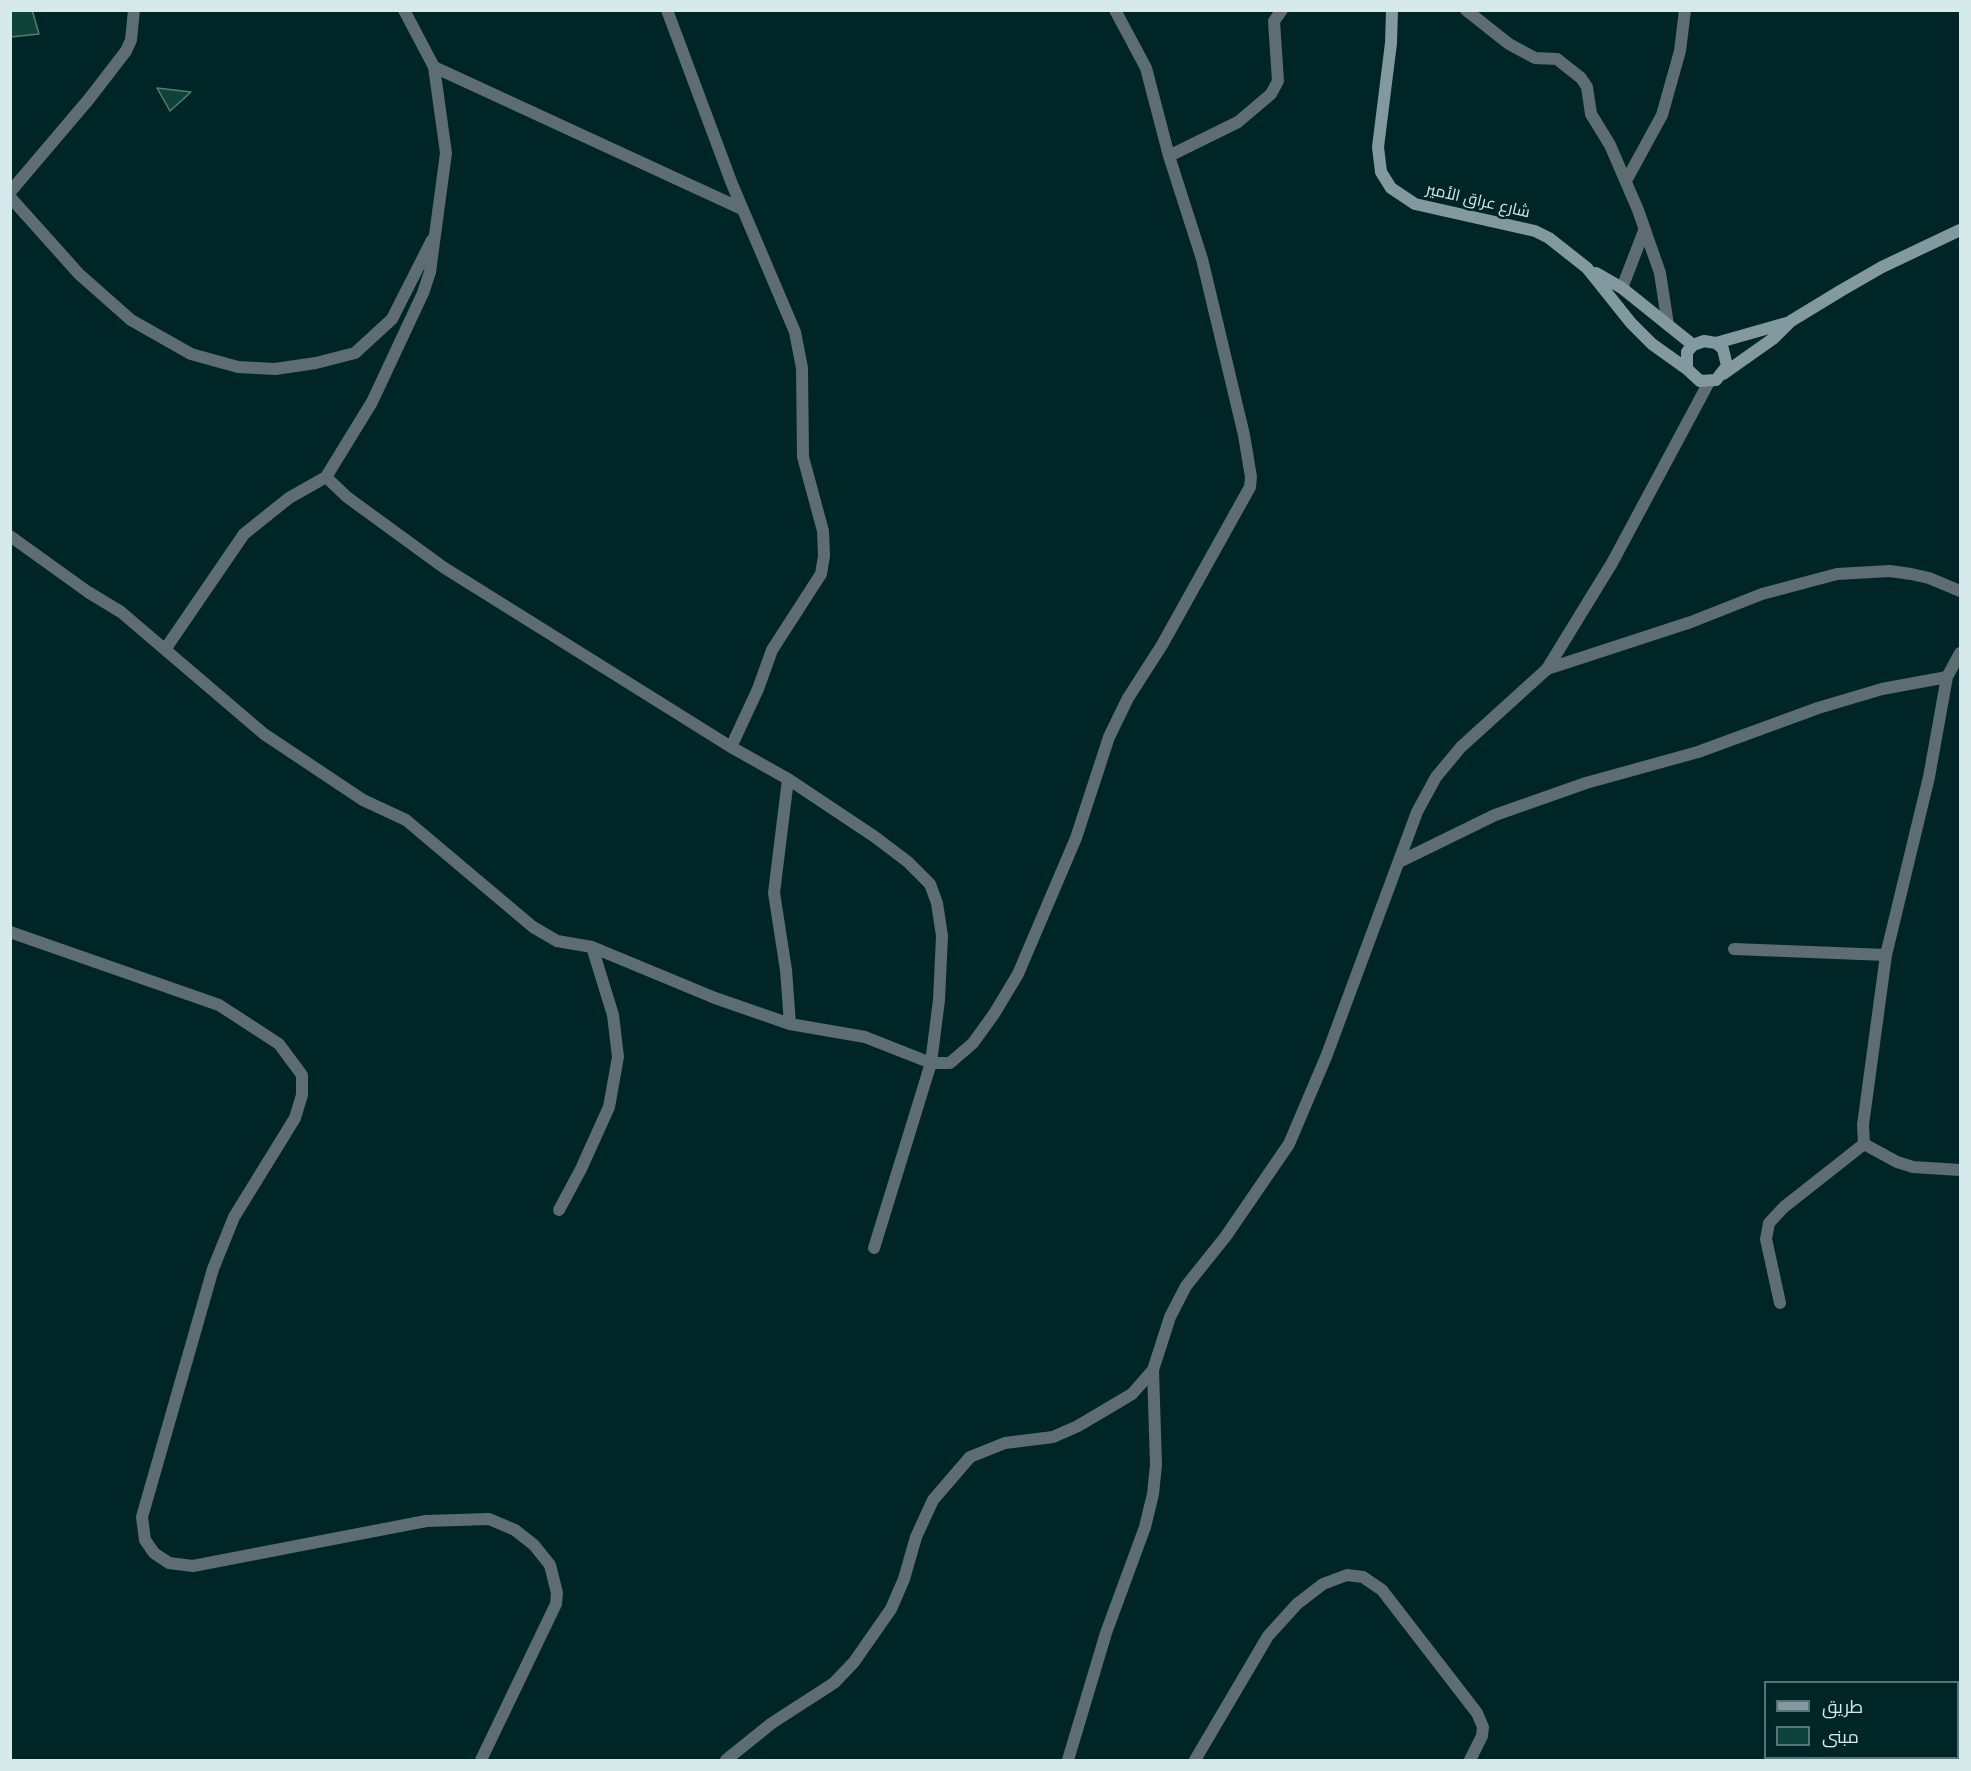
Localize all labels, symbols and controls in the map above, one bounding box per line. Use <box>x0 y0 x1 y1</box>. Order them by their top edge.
street label: شارع عراق الأمير <box>1424 180 1532 222</box>
legend <box>1764 1681 1959 1759</box>
text: طريق <box>1822 1695 1863 1718</box>
text: مبنى <box>1822 1725 1859 1748</box>

